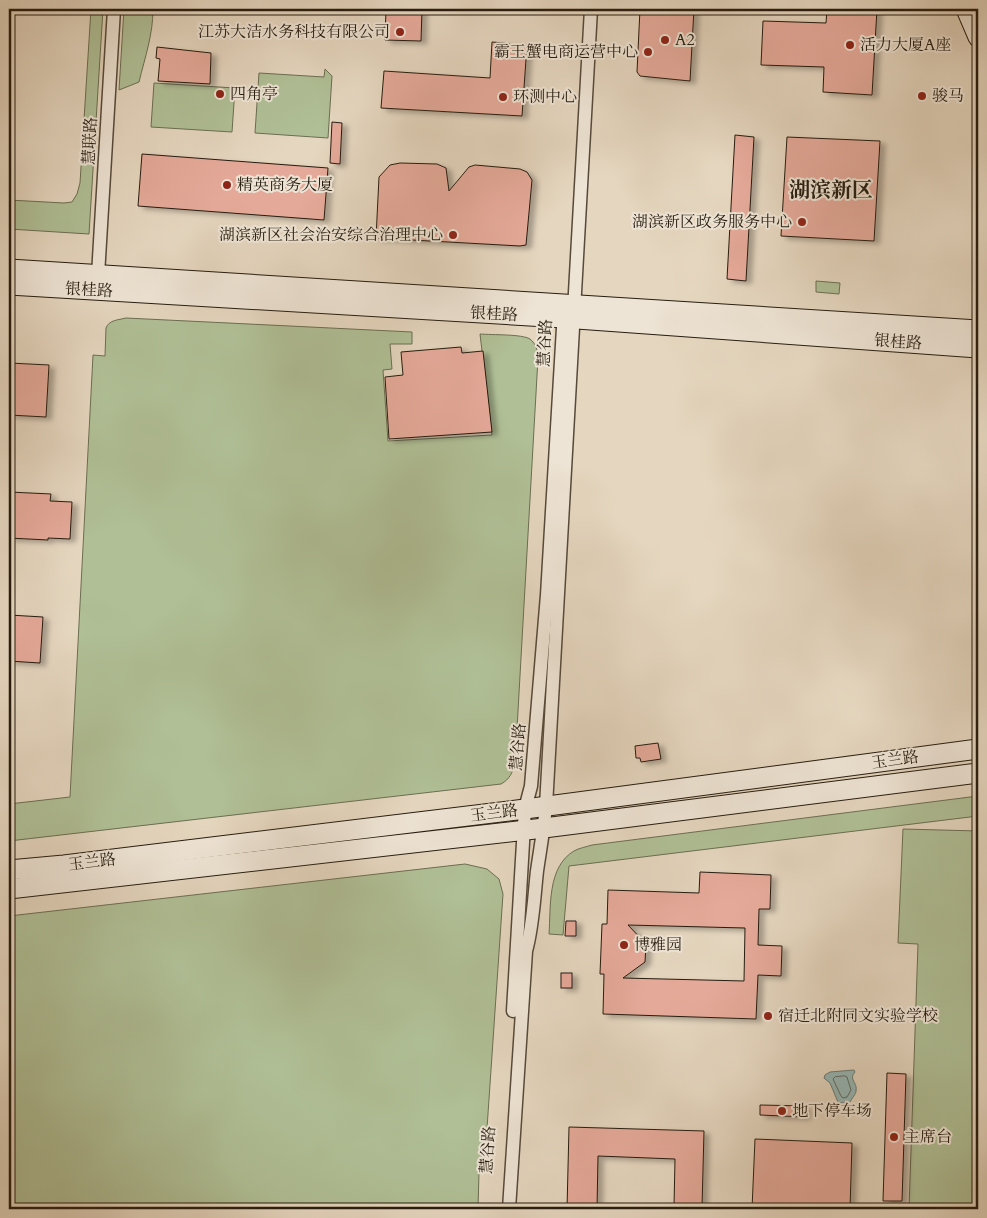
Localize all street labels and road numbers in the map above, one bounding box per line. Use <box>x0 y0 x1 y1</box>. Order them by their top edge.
street label: 慧联路 <box>78 116 102 166</box>
street label: 银桂路 <box>64 278 114 302</box>
street label: 银桂路 <box>469 302 519 326</box>
street label: 慧谷路 <box>533 318 557 368</box>
street label: 银桂路 <box>873 329 923 355</box>
street label: 慧谷路 <box>505 722 531 772</box>
street label: 玉兰路 <box>870 746 920 774</box>
street label: 玉兰路 <box>469 799 519 827</box>
street label: 玉兰路 <box>67 848 117 876</box>
street label: 慧谷路 <box>475 1125 501 1175</box>

